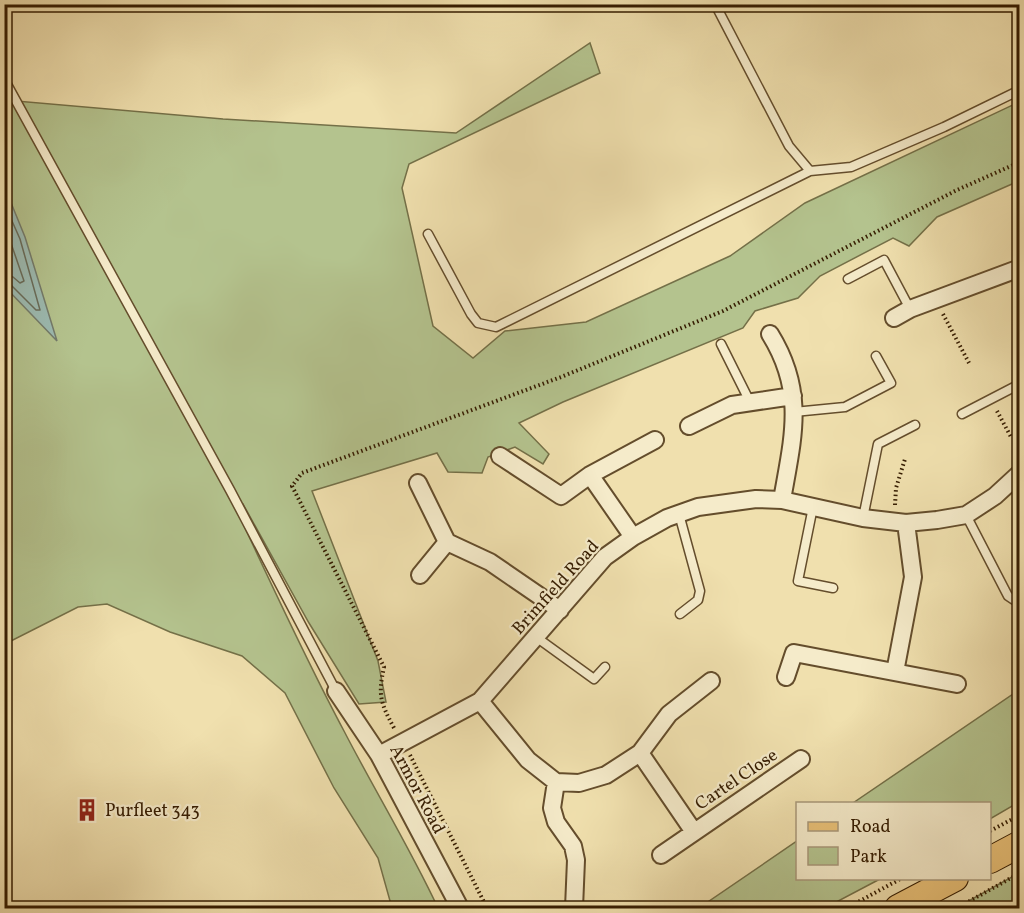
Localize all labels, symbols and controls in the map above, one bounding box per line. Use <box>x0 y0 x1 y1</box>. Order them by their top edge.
street label: Brimfield Road <box>507 535 605 641</box>
street label: Armor Road <box>383 741 451 839</box>
street label: Cartel Close <box>691 743 783 817</box>
building icon: Purfleet 343 <box>74 797 100 823</box>
place label: Purfleet 343 <box>105 799 200 824</box>
legend <box>796 802 991 880</box>
text: Road <box>850 815 891 840</box>
text: Park <box>850 845 887 870</box>

